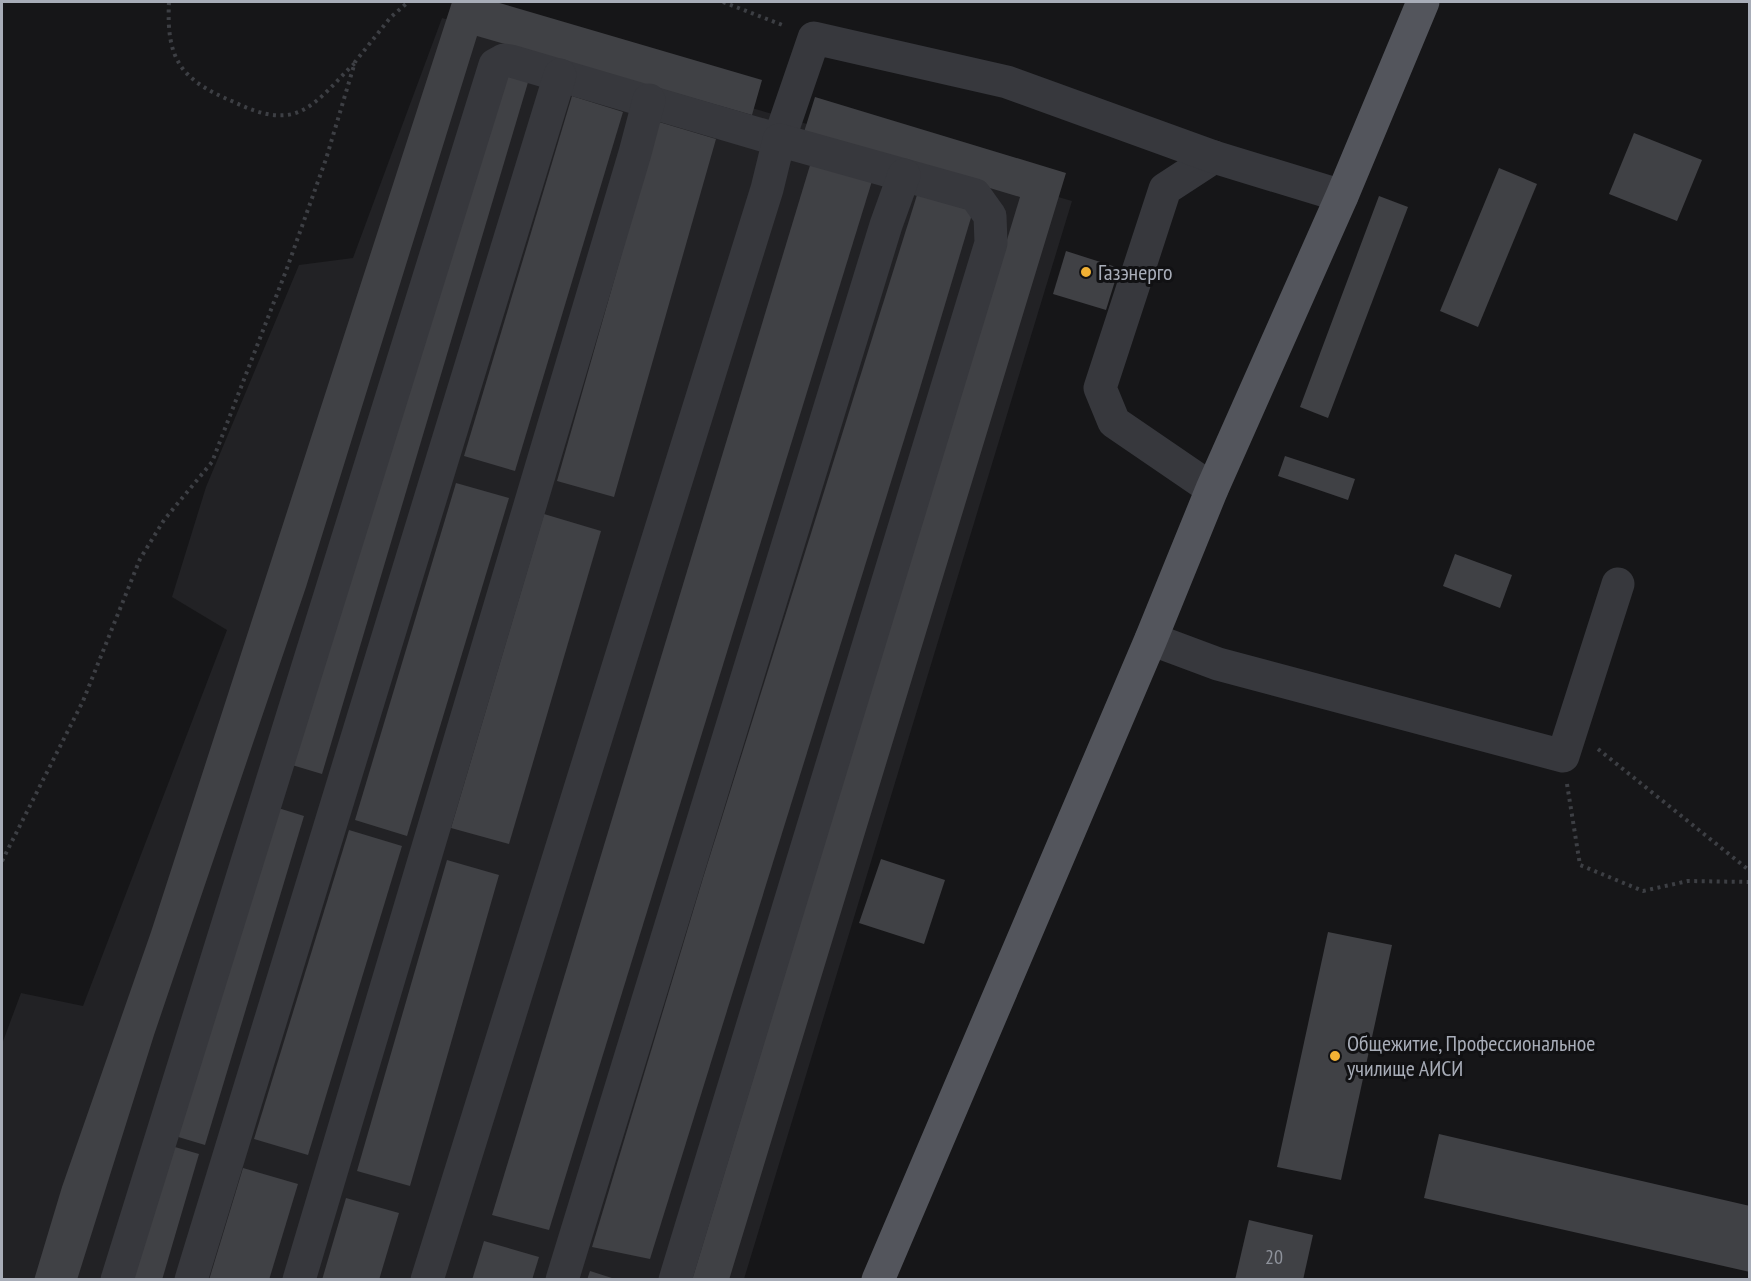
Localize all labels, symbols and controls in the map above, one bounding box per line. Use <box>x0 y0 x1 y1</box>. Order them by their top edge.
place label: Газэнерго <box>1098 258 1173 286</box>
marker: Газэнерго <box>1079 265 1093 279</box>
place label: Общежитие, Профессиональное училище АИСИ <box>1347 1029 1595 1082</box>
marker: Общежитие, Профессиональное училище АИСИ <box>1328 1049 1342 1063</box>
house number: 20 <box>1265 1244 1283 1270</box>

